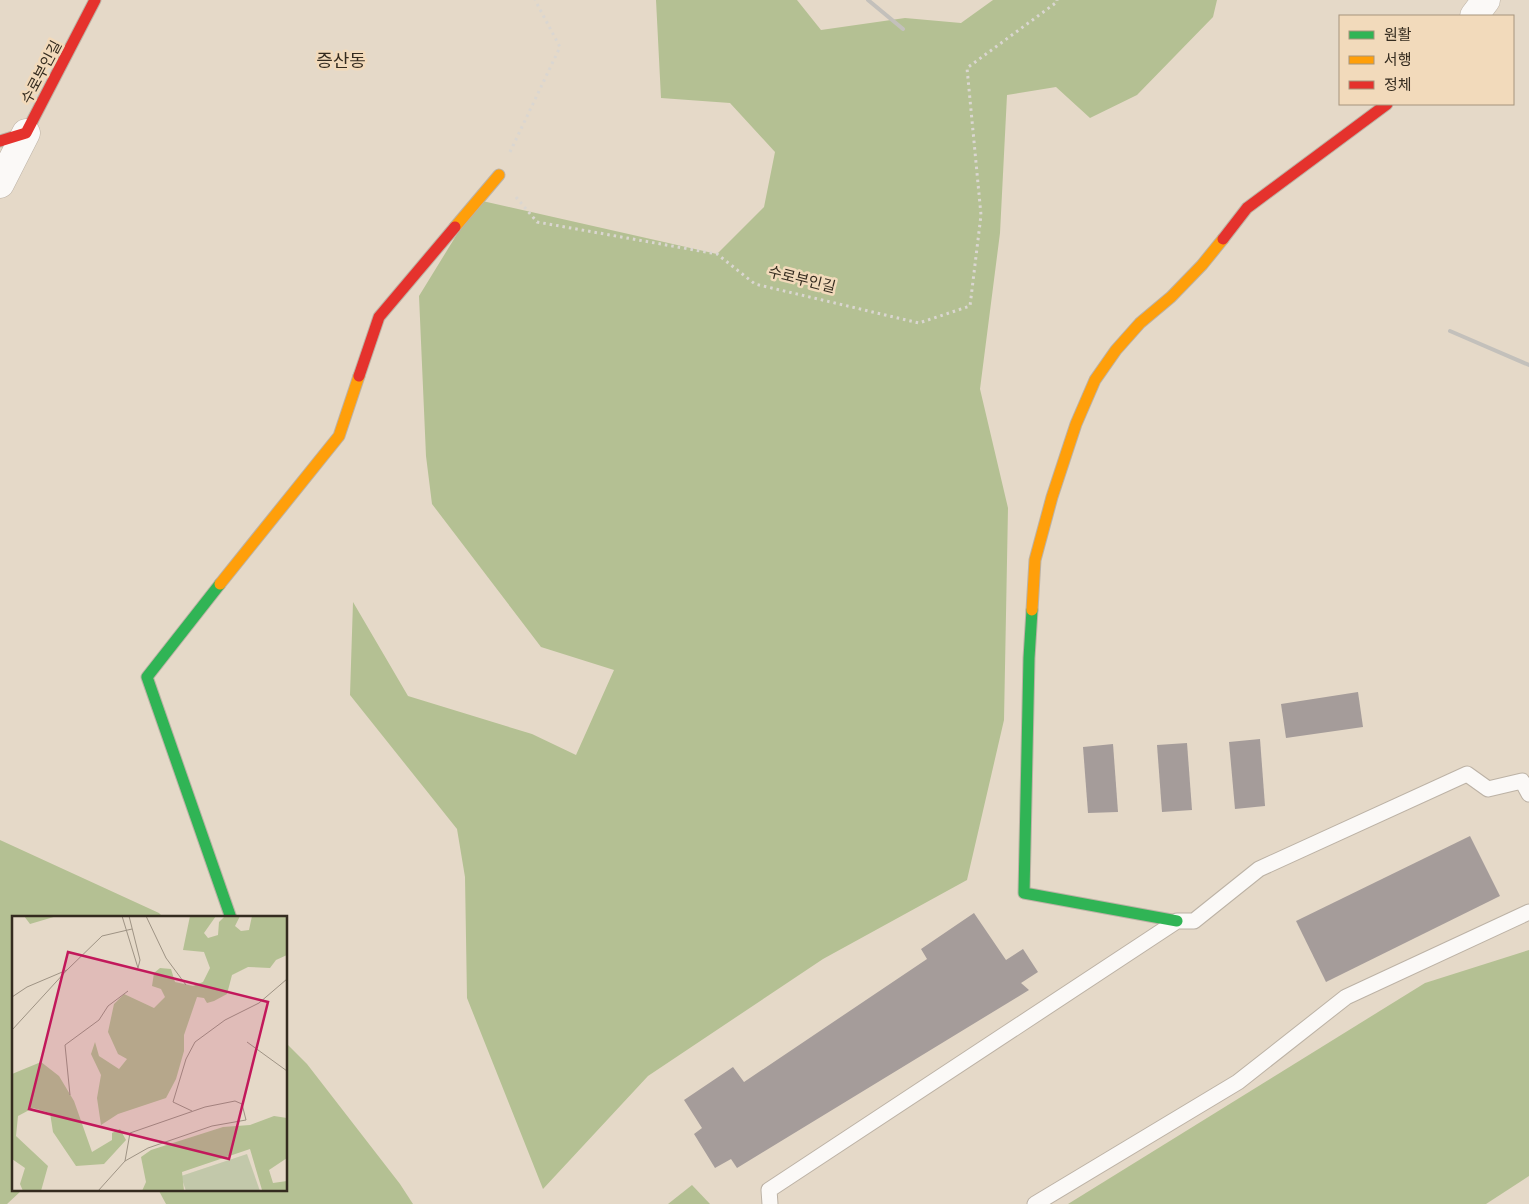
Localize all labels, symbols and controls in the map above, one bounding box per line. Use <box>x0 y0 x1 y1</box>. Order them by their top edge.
legend <box>1339 15 1514 105</box>
text: 원활 <box>1384 25 1412 44</box>
street label: 수로부인길 <box>16 37 66 107</box>
district label: 증산동 <box>316 49 366 72</box>
text: 서행 <box>1384 50 1412 69</box>
text: 정체 <box>1384 75 1412 94</box>
street label: 수로부인길 <box>766 261 838 297</box>
inset map <box>12 916 288 1192</box>

